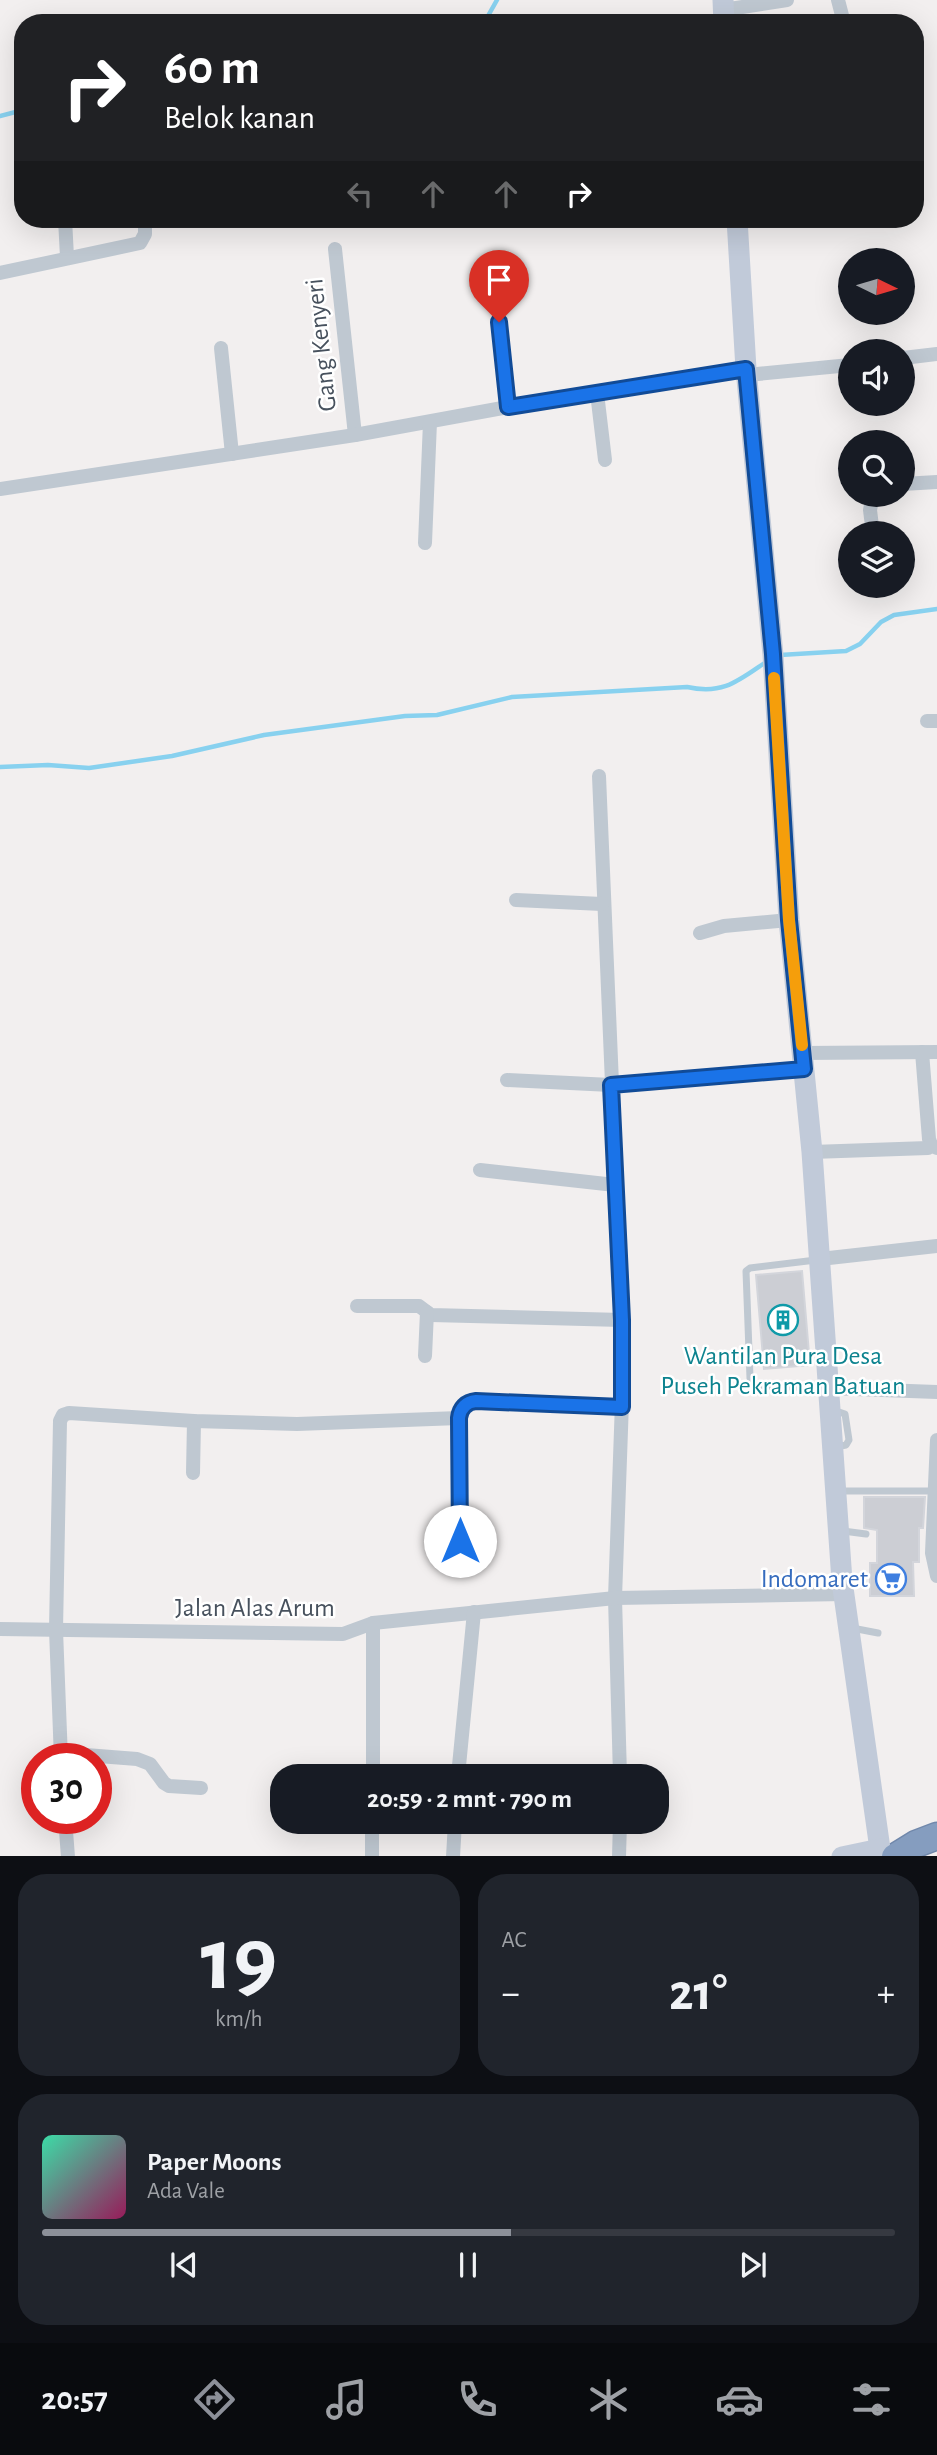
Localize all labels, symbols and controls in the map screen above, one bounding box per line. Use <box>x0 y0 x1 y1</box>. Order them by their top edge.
icon: right <box>49 42 140 133</box>
text: 60 m <box>164 44 260 93</box>
text: Belok kanan <box>164 102 315 134</box>
icon: left <box>341 175 379 213</box>
icon: ahead <box>414 175 452 213</box>
icon: ahead <box>487 175 525 213</box>
icon: right <box>560 175 598 213</box>
north arrow <box>838 248 915 326</box>
map controls <box>838 248 915 598</box>
pin <box>469 250 529 322</box>
icon: arrive <box>480 261 518 299</box>
street label: Gang Kenyeri <box>301 277 341 413</box>
button: sound <box>838 339 915 416</box>
button: search <box>838 430 915 507</box>
button: layers <box>838 521 915 598</box>
building icon: Wantilan Pura Desa Puseh Pekraman Batuan <box>766 1303 800 1337</box>
place label: Wantilan Pura Desa Puseh Pekraman Batuan <box>661 1343 905 1399</box>
position arrow <box>423 1504 497 1578</box>
supermarket icon: Indomaret <box>874 1562 908 1596</box>
place label: Indomaret <box>761 1566 868 1592</box>
street label: Jalan Alas Arum <box>175 1595 335 1621</box>
speed limit sign: 30 <box>21 1743 112 1834</box>
text: 20:59 · 2 mnt · 790 m <box>367 1786 572 1812</box>
text: 19 <box>200 1915 277 2006</box>
text: AC <box>502 1929 526 1952</box>
text: 21° <box>669 1967 727 2019</box>
text: − <box>502 1975 520 2013</box>
text: + <box>877 1975 895 2013</box>
text: km/h <box>215 2008 262 2031</box>
text: Paper Moons <box>147 2149 282 2175</box>
text: Ada Vale <box>147 2180 225 2203</box>
icon: previous <box>165 2246 203 2284</box>
icon: pause <box>449 2246 487 2284</box>
icon: next <box>734 2246 772 2284</box>
icon: directions <box>190 2375 239 2424</box>
icon: music <box>322 2375 371 2424</box>
icon: phone <box>453 2375 502 2424</box>
icon: climate <box>584 2375 633 2424</box>
icon: car <box>715 2375 764 2424</box>
icon: filters <box>847 2375 896 2424</box>
text: 20:57 <box>41 2383 108 2415</box>

